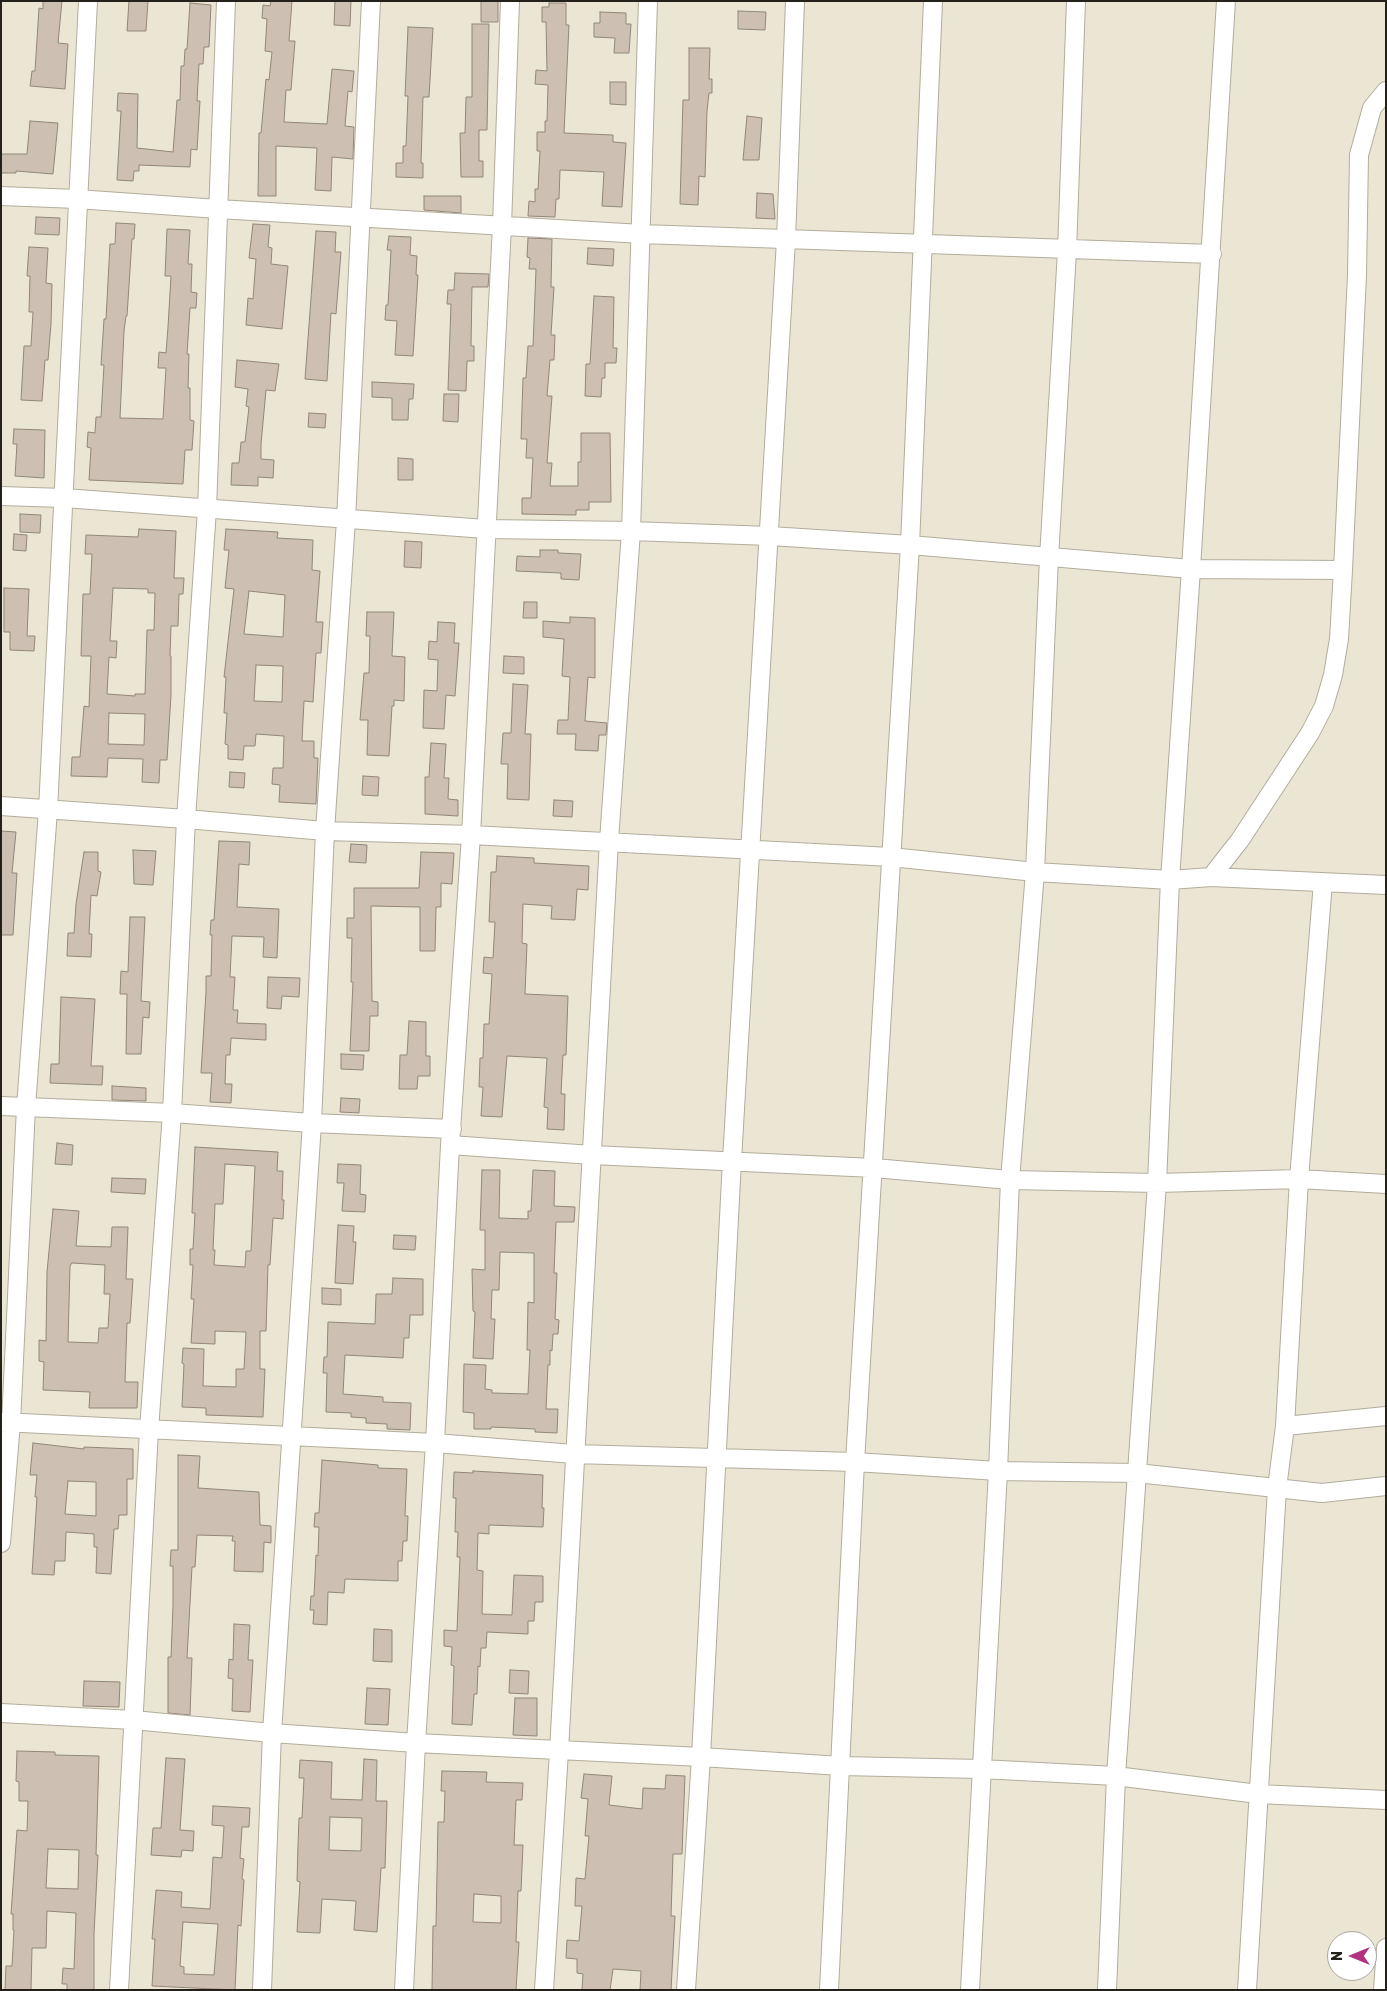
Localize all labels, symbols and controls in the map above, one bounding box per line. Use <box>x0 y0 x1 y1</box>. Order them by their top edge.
north arrow <box>1327 1931 1377 1981</box>
text: N <box>1329 1951 1346 1961</box>

